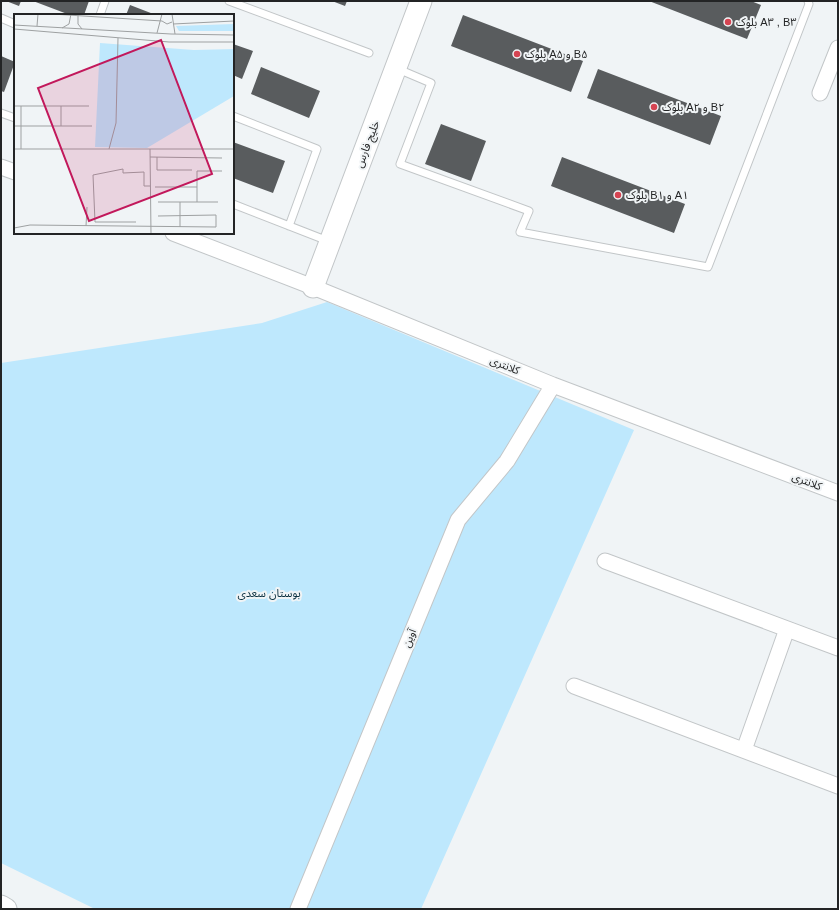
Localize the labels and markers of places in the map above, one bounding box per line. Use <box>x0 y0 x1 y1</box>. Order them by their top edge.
place label: بلوک A۳ , B۳ <box>736 16 797 29</box>
marker: بلوک A۳ , B۳ <box>723 17 733 27</box>
place label: بلوک A۵ و B۵ <box>525 48 587 61</box>
marker: بلوک A۵ و B۵ <box>512 49 522 59</box>
place label: بلوک A۲ و B۲ <box>662 101 724 114</box>
marker: بلوک A۲ و B۲ <box>649 102 659 112</box>
place label: بلوک B۱ و A۱ <box>626 189 688 202</box>
marker: بلوک B۱ و A۱ <box>613 190 623 200</box>

